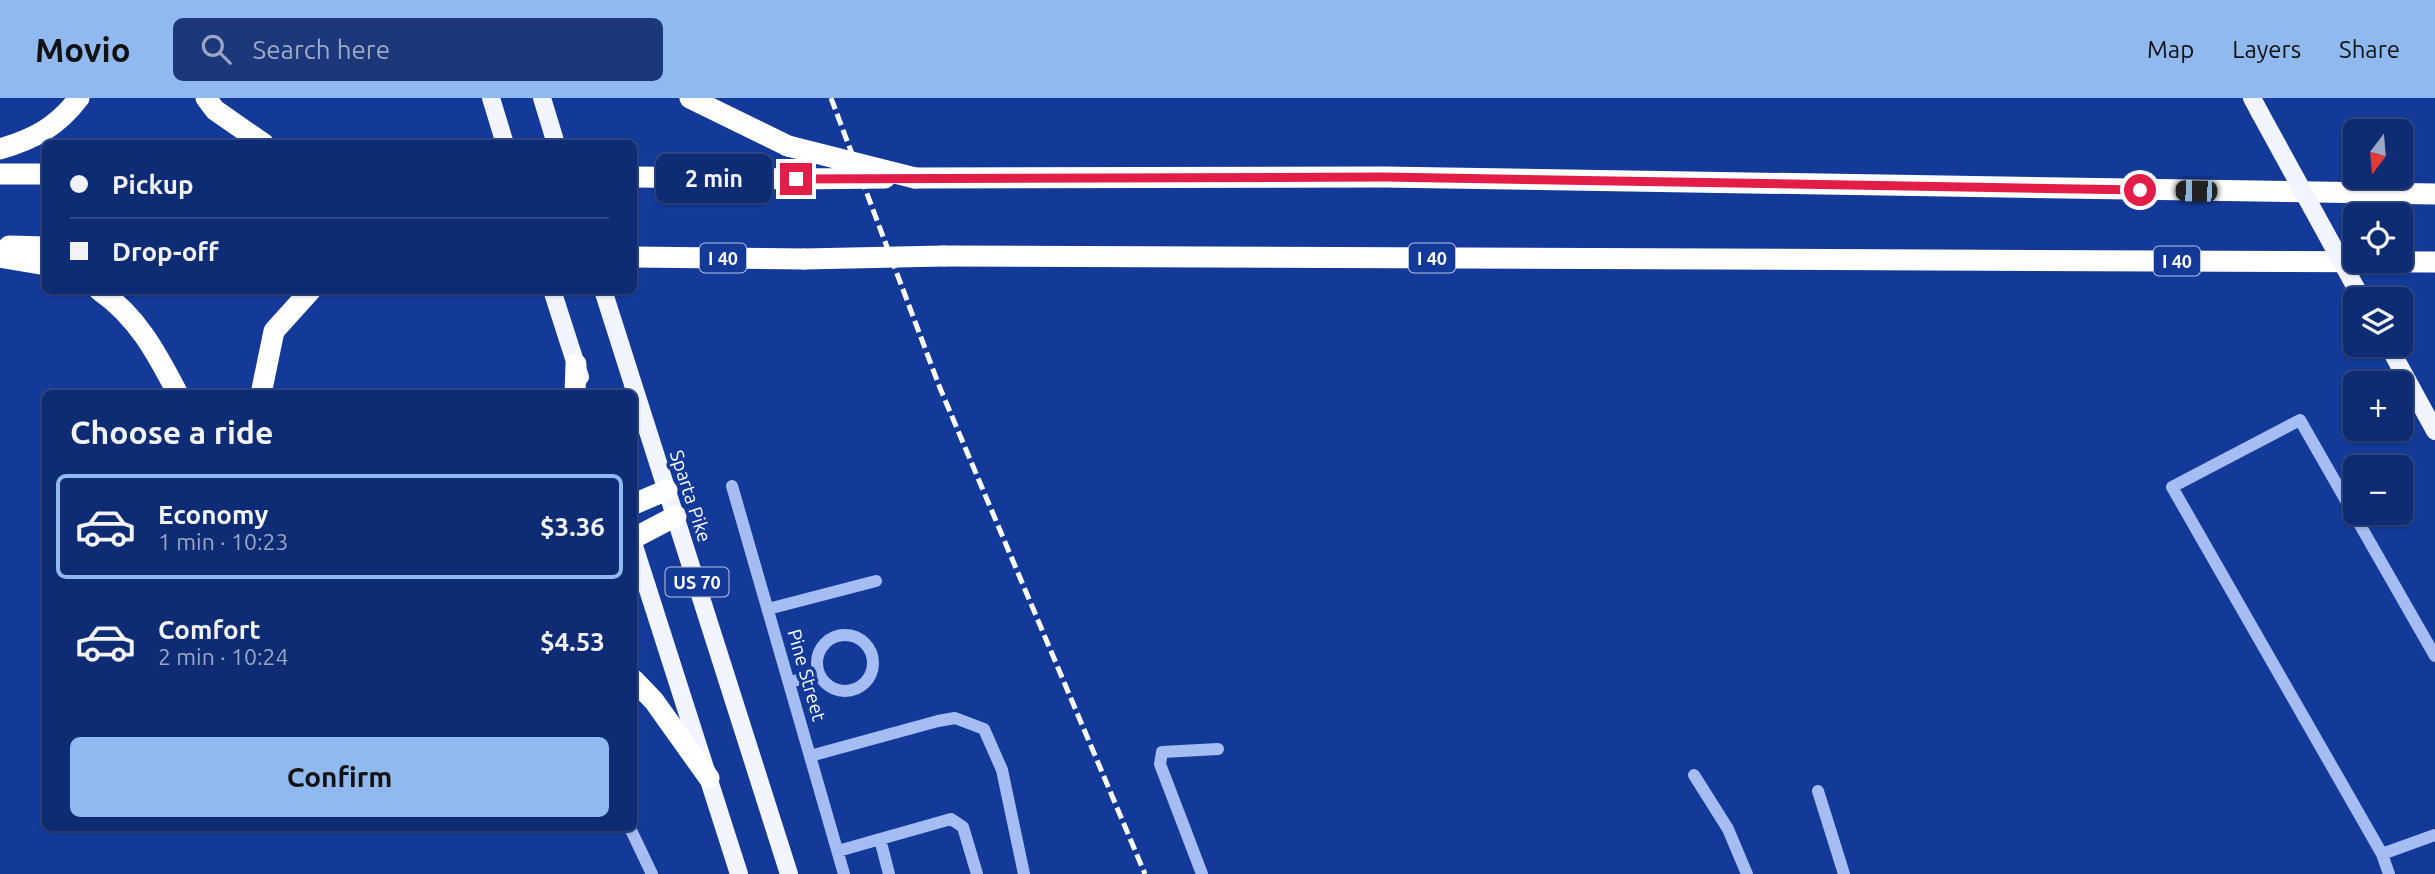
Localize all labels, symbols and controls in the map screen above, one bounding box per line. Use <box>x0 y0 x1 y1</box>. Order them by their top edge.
search box <box>173 18 663 81</box>
icon: search <box>197 30 235 68</box>
text: Movio <box>35 31 131 68</box>
text: Search here <box>253 35 390 64</box>
text: Map <box>2147 36 2194 63</box>
text: Layers <box>2232 36 2301 63</box>
text: Share <box>2339 36 2400 63</box>
north arrow <box>2343 119 2413 189</box>
map controls <box>2343 119 2413 525</box>
callout: 2 min <box>656 154 772 204</box>
route end <box>780 163 812 195</box>
text: 2 min <box>685 166 743 191</box>
text: Pickup <box>112 170 194 199</box>
route start <box>2124 174 2156 206</box>
car <box>2175 180 2218 202</box>
button: locate <box>2343 203 2413 273</box>
text: Drop-off <box>112 237 219 266</box>
road number: I 40 <box>700 244 746 272</box>
road number: I 40 <box>1409 244 1455 272</box>
road number: I 40 <box>2154 246 2200 276</box>
button: layers <box>2343 287 2413 357</box>
button: + <box>2343 371 2413 441</box>
text: Choose a ride <box>70 414 273 450</box>
street label: Sparta Pike <box>666 447 716 545</box>
button: − <box>2343 455 2413 525</box>
icon: car <box>74 495 137 558</box>
text: Economy <box>158 500 268 529</box>
text: $3.36 <box>540 512 605 541</box>
text: 1 min · 10:23 <box>158 529 289 554</box>
road number: US 70 <box>666 568 728 596</box>
icon: car <box>74 610 137 673</box>
text: Comfort <box>158 615 261 644</box>
street label: Pine Street <box>783 626 831 724</box>
text: $4.53 <box>540 627 605 656</box>
text: 2 min · 10:24 <box>158 644 289 669</box>
button: Confirm <box>70 737 609 817</box>

